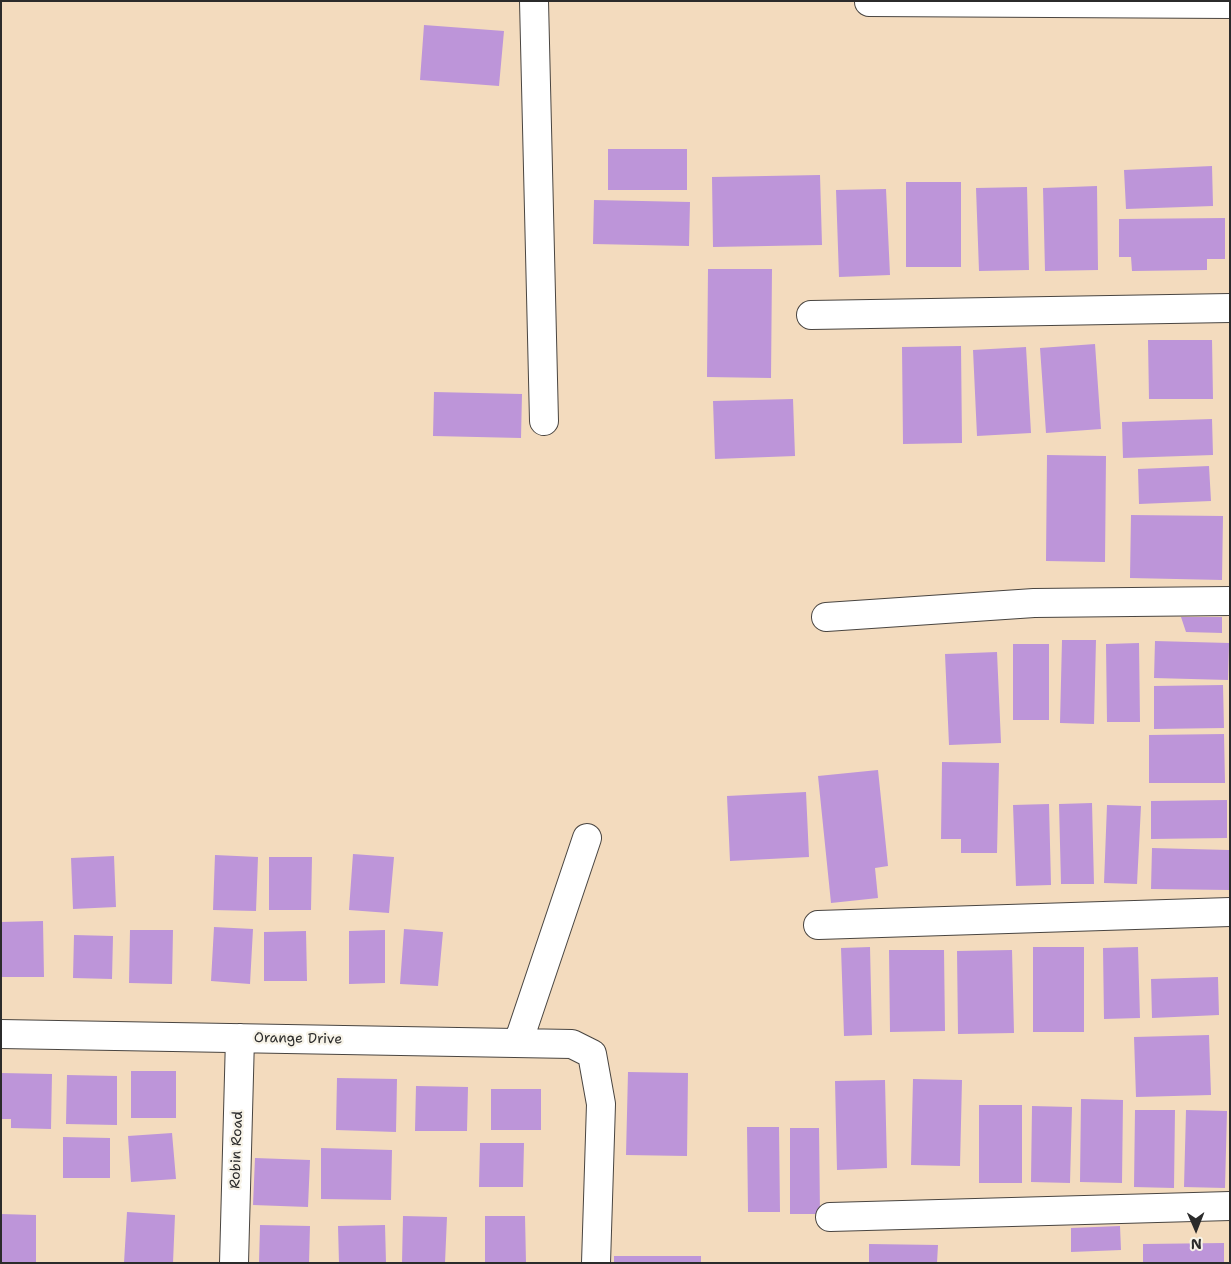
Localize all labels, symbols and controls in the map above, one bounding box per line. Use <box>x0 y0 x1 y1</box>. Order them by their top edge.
street label: Orange Drive <box>254 1030 342 1048</box>
street label: Robin Road <box>227 1111 247 1189</box>
north arrow <box>1171 1204 1221 1254</box>
text: N <box>1191 1235 1202 1253</box>

